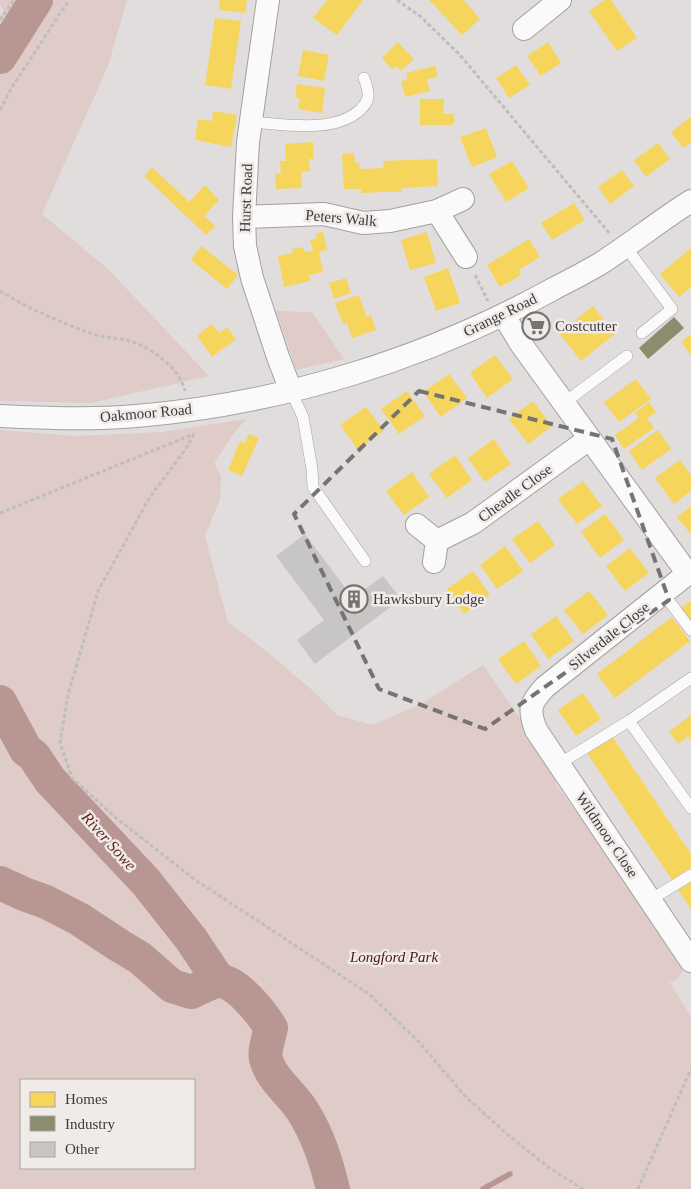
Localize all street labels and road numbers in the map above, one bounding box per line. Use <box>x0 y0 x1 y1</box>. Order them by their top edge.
street label: Hurst Road <box>237 163 255 233</box>
street label: Peters Walk <box>305 207 378 229</box>
street label: Grange Road <box>461 290 540 340</box>
street label: Oakmoor Road <box>99 401 193 425</box>
street label: Cheadle Close <box>475 461 555 525</box>
street label: Silverdale Close <box>566 599 653 673</box>
street label: Wildmoor Close <box>573 789 641 881</box>

